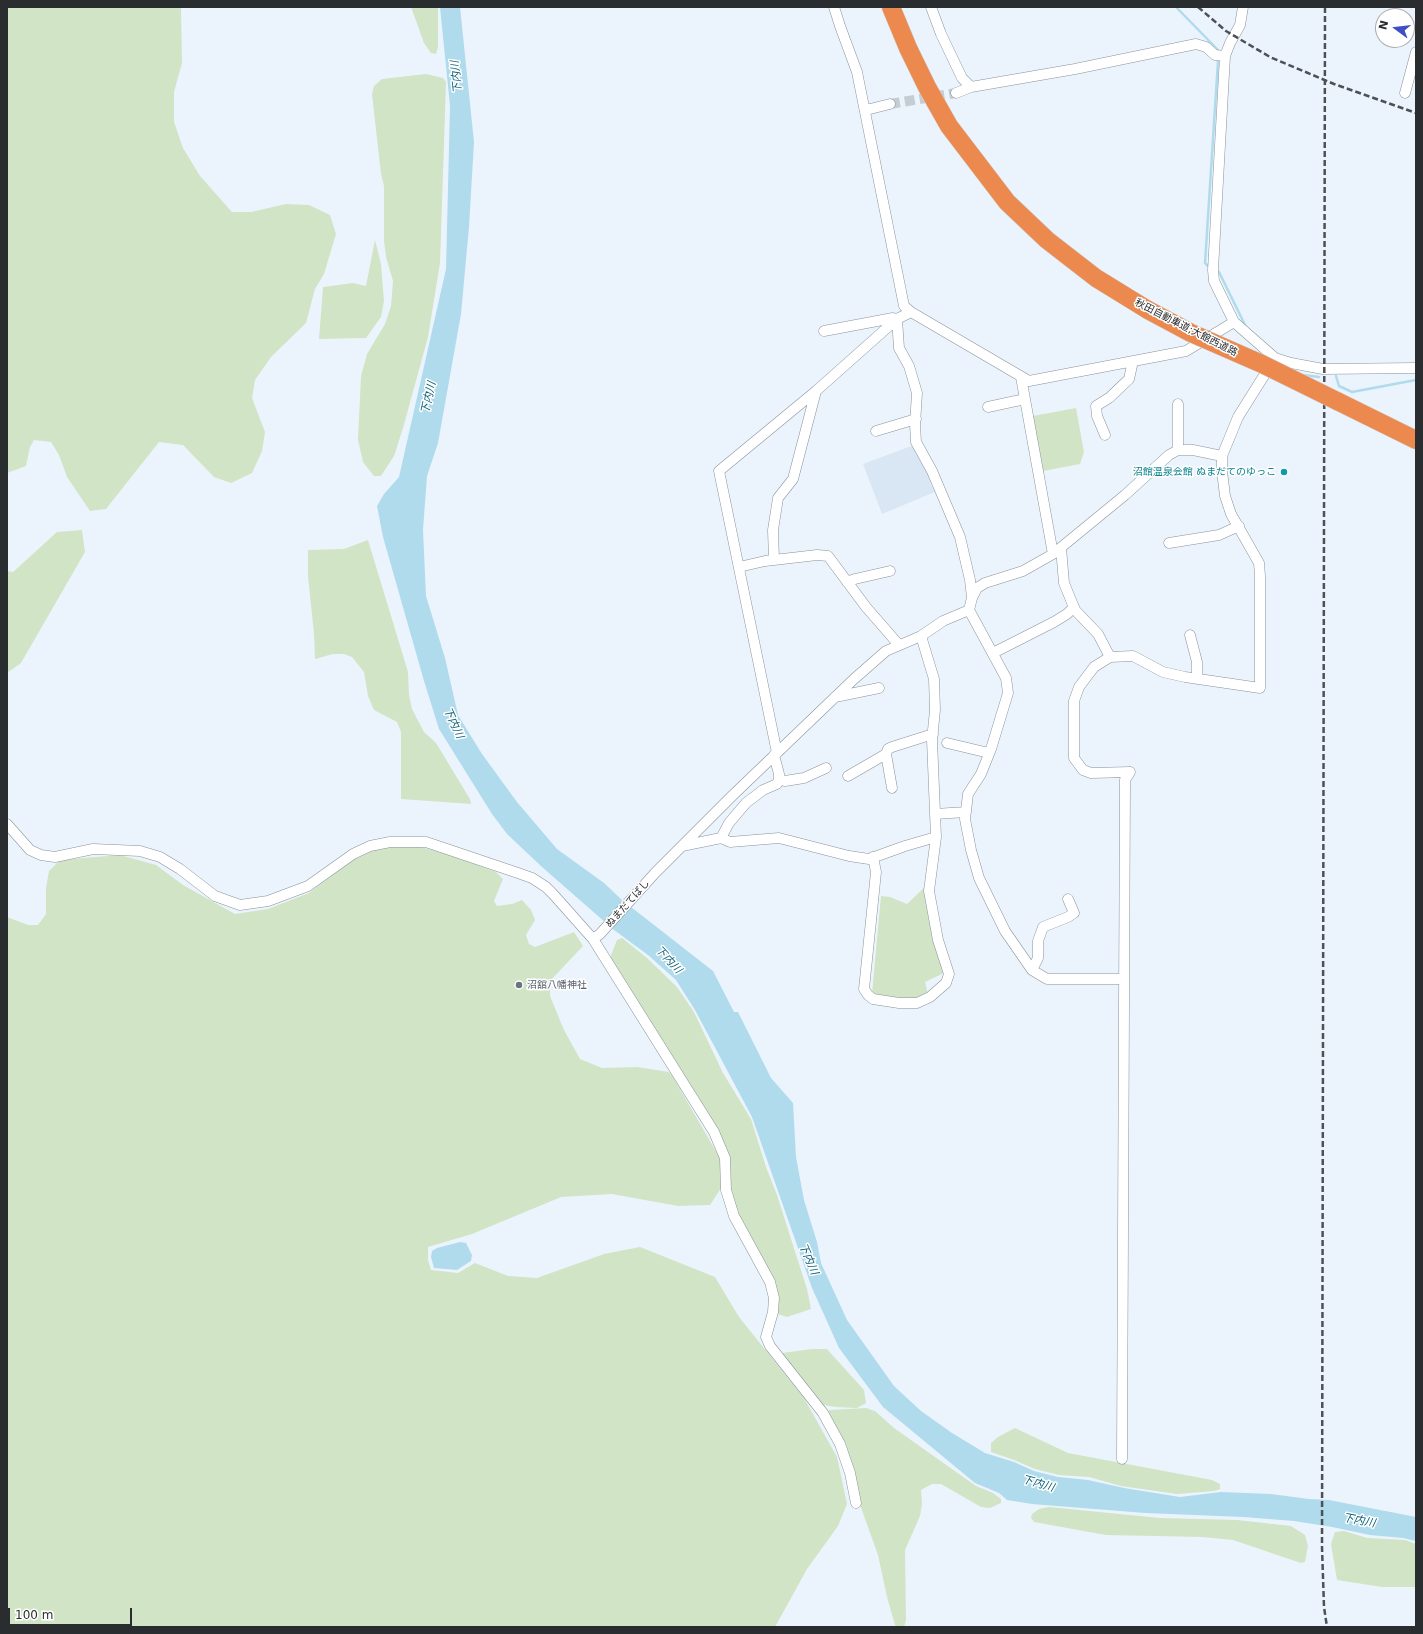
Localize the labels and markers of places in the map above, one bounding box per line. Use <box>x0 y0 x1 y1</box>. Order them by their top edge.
place label: 沼館温泉会館 ぬまだてのゆっこ <box>1133 466 1276 478</box>
marker: 沼館温泉会館 ぬまだてのゆっこ <box>1279 467 1289 477</box>
place label: 沼舘八幡神社 <box>527 979 587 991</box>
marker: 沼舘八幡神社 <box>514 980 524 990</box>

